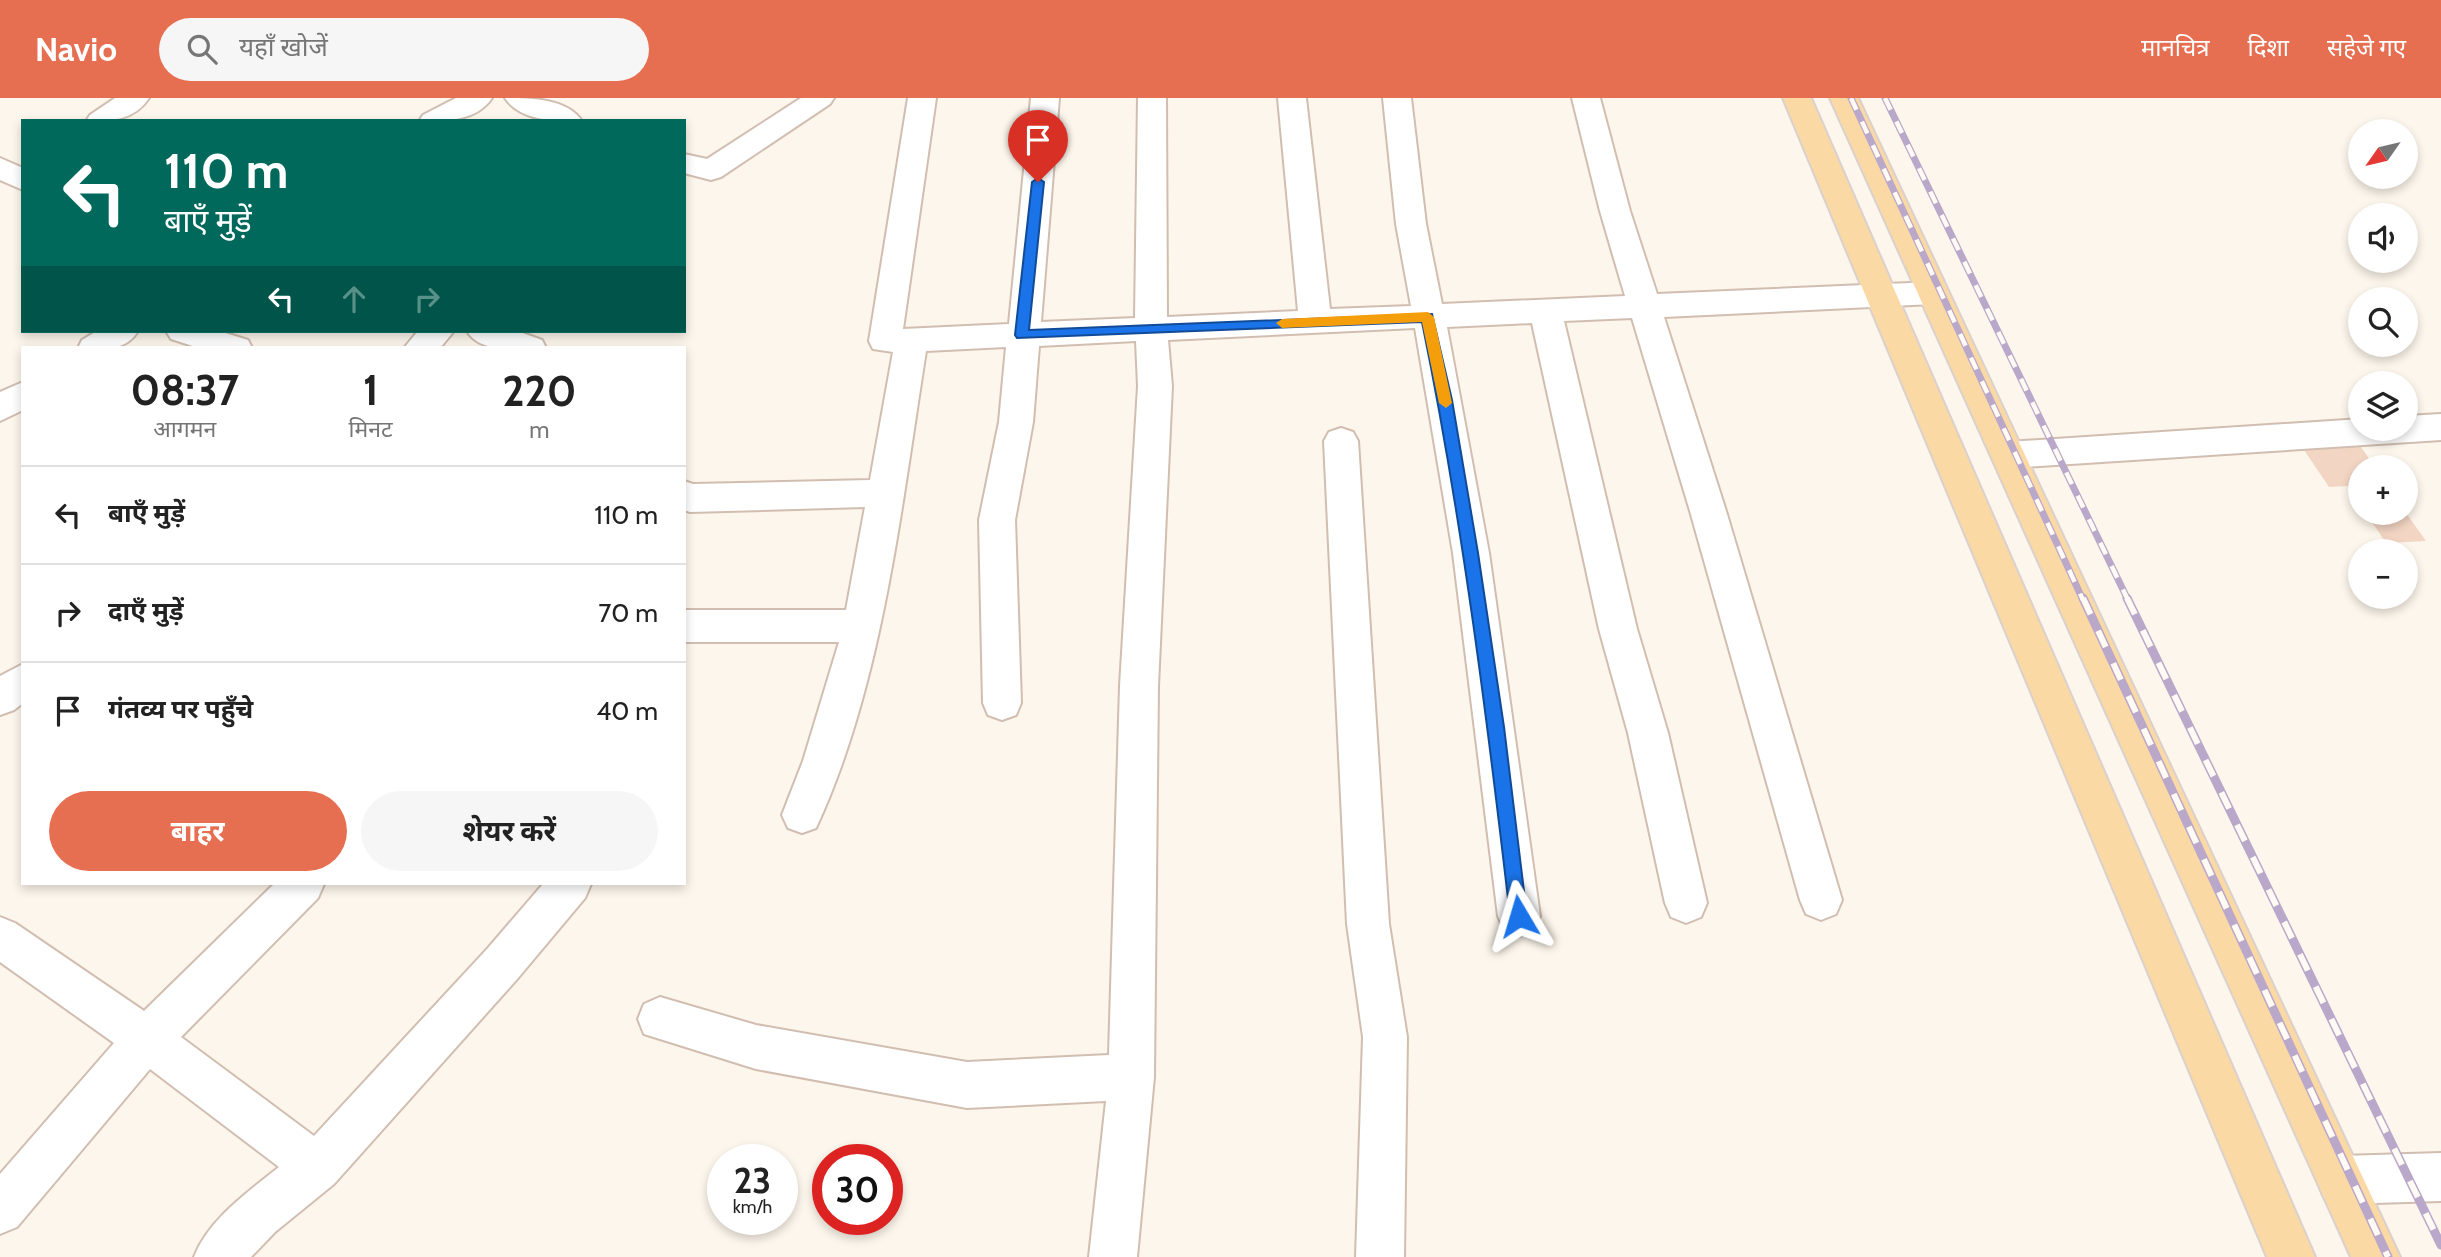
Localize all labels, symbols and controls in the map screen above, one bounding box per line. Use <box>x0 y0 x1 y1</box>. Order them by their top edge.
search box <box>159 18 649 81</box>
text: Navio <box>35 29 117 69</box>
icon: search <box>183 30 221 68</box>
text: यहाँ खोजें <box>239 31 328 63</box>
text: मानचित्र <box>2141 33 2210 62</box>
text: दिशा <box>2248 33 2289 62</box>
text: सहेजे गए <box>2327 33 2406 62</box>
pin <box>1008 110 1068 182</box>
north arrow <box>2348 119 2418 189</box>
map controls <box>2348 119 2418 609</box>
icon: arrive <box>1019 121 1057 159</box>
text: 110 m <box>164 141 288 200</box>
icon: left <box>49 147 140 238</box>
text: बाएँ मुड़ें <box>164 201 252 240</box>
button: sound <box>2348 203 2418 273</box>
icon: left <box>262 280 300 318</box>
icon: ahead <box>335 280 373 318</box>
icon: right <box>408 280 446 318</box>
button: search <box>2348 287 2418 357</box>
text: 08:37 <box>131 364 239 416</box>
text: 1 <box>363 364 378 416</box>
text: 220 <box>502 365 576 417</box>
button: layers <box>2348 371 2418 441</box>
text: आगमन <box>153 415 216 443</box>
text: मिनट <box>349 415 393 443</box>
text: m <box>529 416 549 444</box>
button: + <box>2348 455 2418 525</box>
icon: left <box>49 496 87 534</box>
text: बाएँ मुड़ें <box>108 497 185 529</box>
text: 110 m <box>594 499 658 531</box>
button: − <box>2348 539 2418 609</box>
icon: right <box>49 594 87 632</box>
text: दाएँ मुड़ें <box>108 595 184 627</box>
text: 70 m <box>598 597 658 629</box>
icon: arrive <box>49 692 87 730</box>
text: गंतव्य पर पहुँचे <box>108 693 253 725</box>
text: 40 m <box>596 695 658 727</box>
button: बाहर <box>49 791 347 871</box>
button: शेयर करें <box>361 791 658 871</box>
position arrow <box>1482 879 1556 953</box>
speed limit sign: 30 <box>812 1144 903 1235</box>
text: 23 <box>734 1159 771 1202</box>
text: km/h <box>733 1196 772 1218</box>

